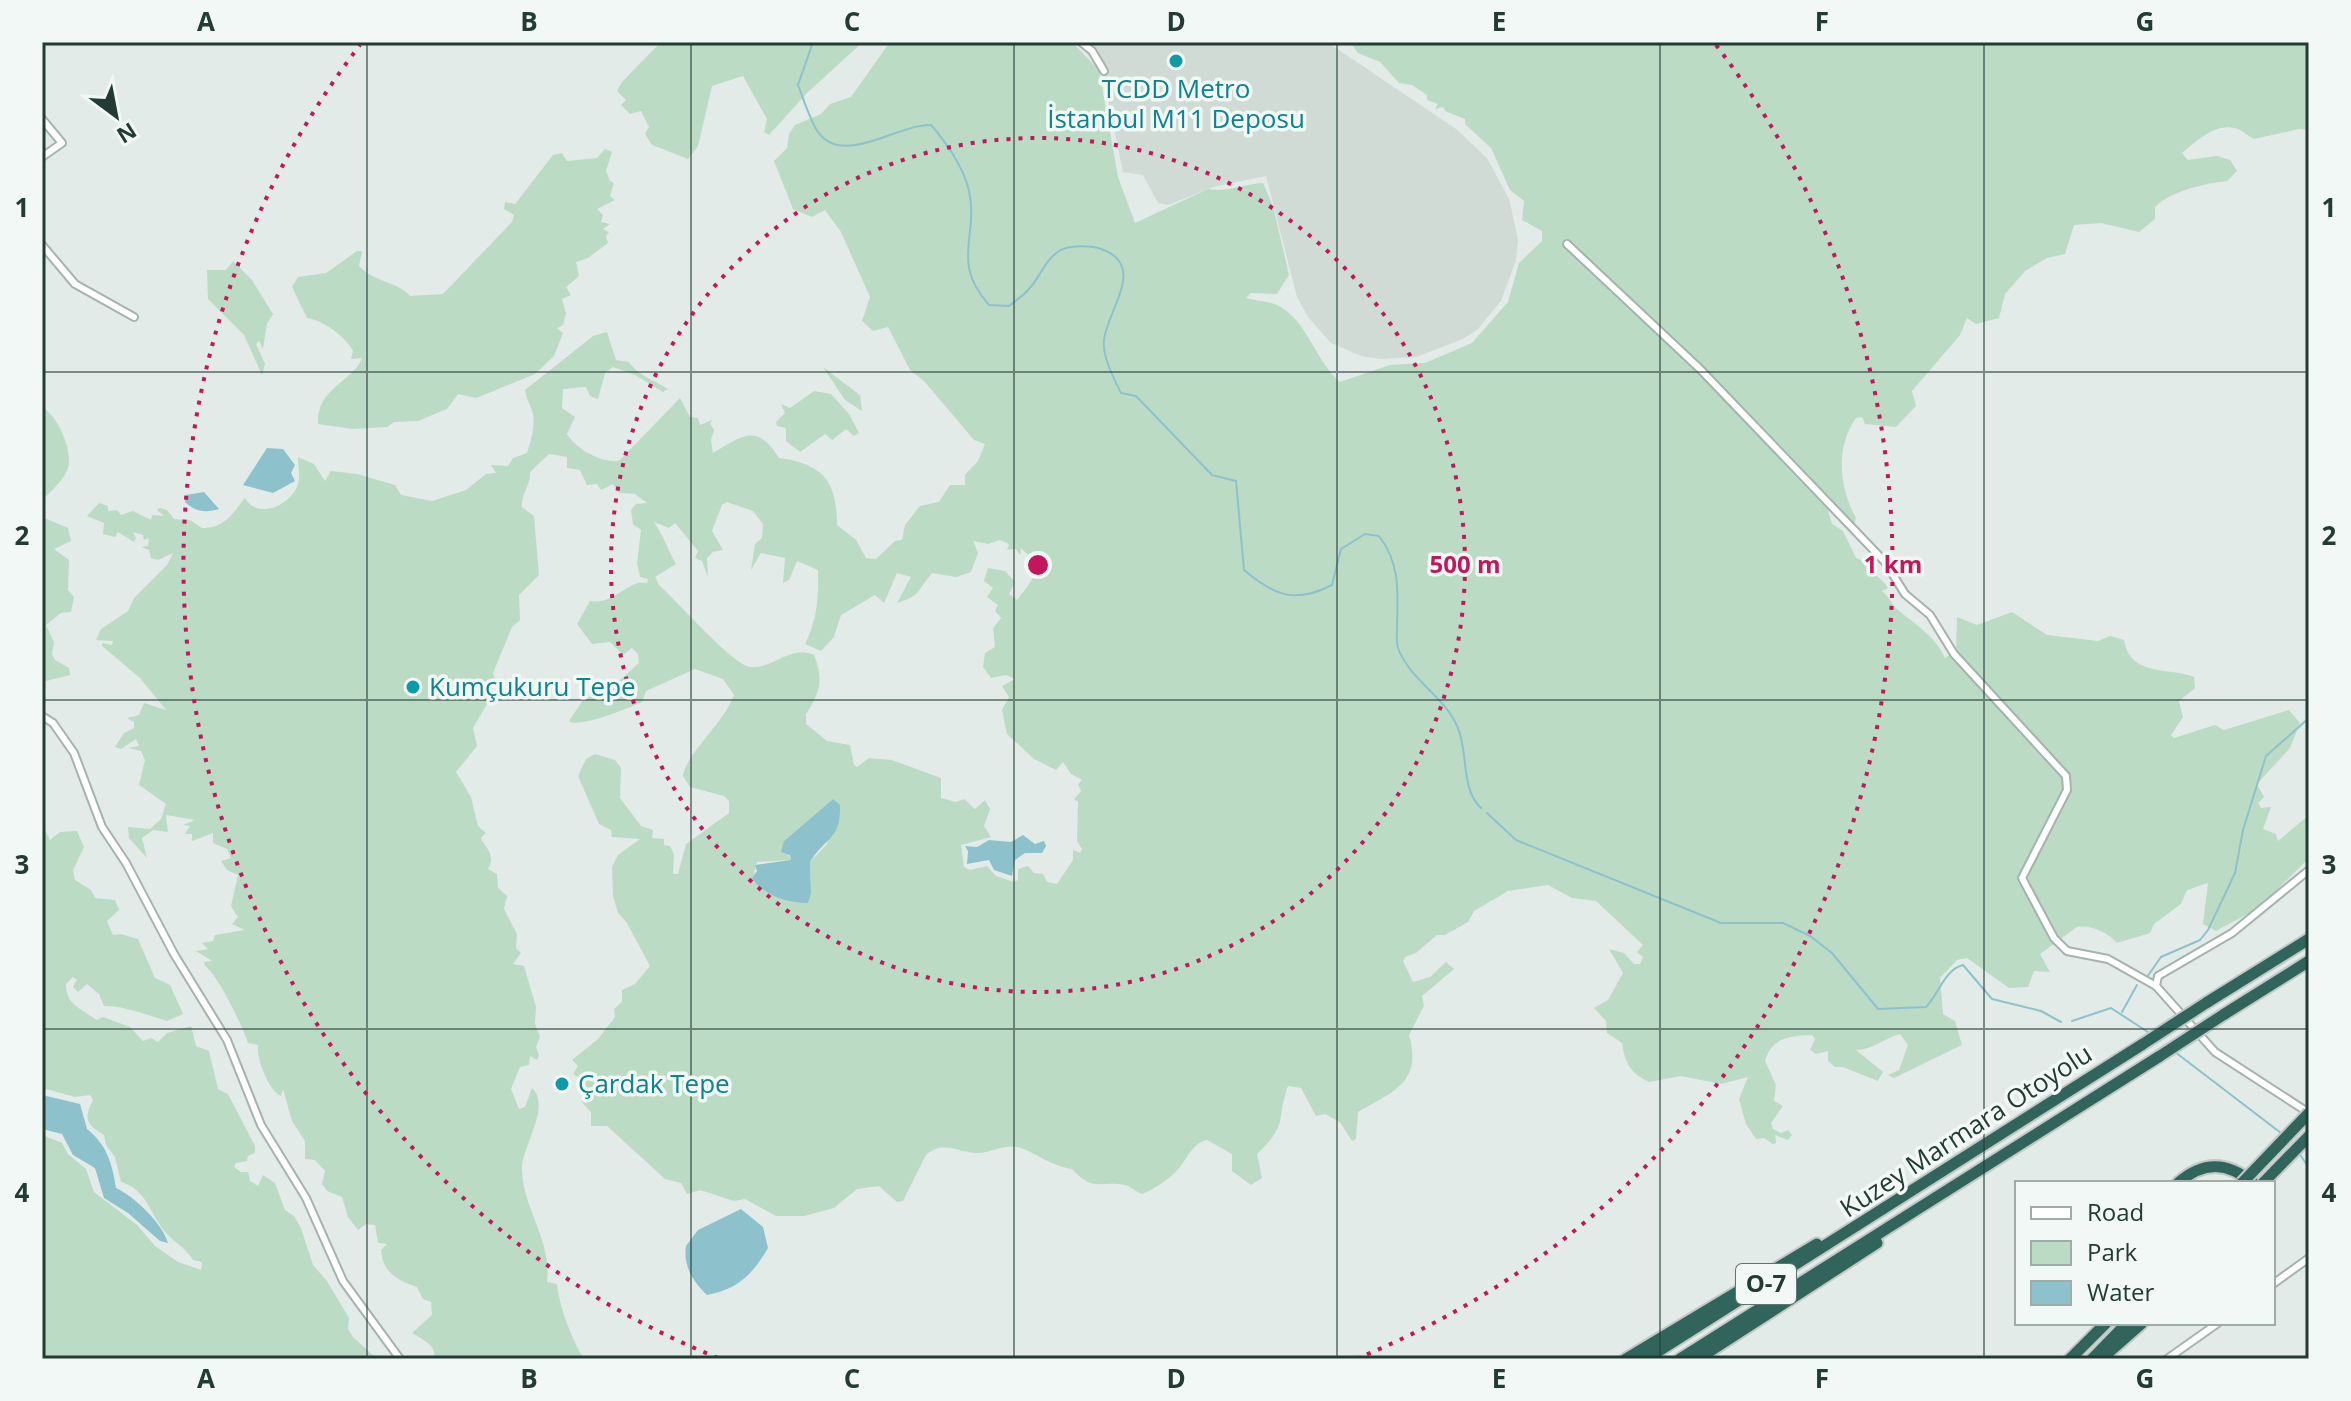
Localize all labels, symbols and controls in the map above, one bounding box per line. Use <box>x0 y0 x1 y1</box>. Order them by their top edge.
text: A <box>197 3 215 39</box>
text: B <box>520 3 538 39</box>
text: C <box>844 3 860 39</box>
text: D <box>1166 3 1186 39</box>
text: E <box>1492 3 1506 39</box>
text: F <box>1815 3 1829 39</box>
text: G <box>2136 3 2154 39</box>
marker: TCDD Metro İstanbul M11 Deposu <box>1167 52 1185 70</box>
place label: TCDD Metro İstanbul M11 Deposu <box>1047 70 1305 136</box>
north arrow <box>76 76 156 156</box>
text: N <box>112 116 143 151</box>
text: 1 <box>15 189 29 225</box>
text: 1 <box>2322 189 2336 225</box>
text: 2 <box>15 517 30 553</box>
text: 2 <box>2322 517 2337 553</box>
text: 500 m <box>1430 547 1500 580</box>
text: 1 km <box>1864 547 1922 580</box>
centre of rings <box>1024 551 1052 579</box>
place label: Kumçukuru Tepe <box>429 668 636 704</box>
marker: Kumçukuru Tepe <box>404 678 422 696</box>
text: 3 <box>15 846 29 882</box>
text: 3 <box>2322 846 2336 882</box>
street label: Kuzey Marmara Otoyolu <box>1833 1035 2098 1225</box>
place label: Çardak Tepe <box>578 1065 730 1101</box>
marker: Çardak Tepe <box>553 1075 571 1093</box>
text: 4 <box>15 1174 30 1210</box>
text: 4 <box>2322 1174 2337 1210</box>
legend <box>2015 1181 2275 1325</box>
text: Road <box>2087 1195 2144 1228</box>
text: Park <box>2087 1235 2138 1268</box>
road number: O-7 <box>1736 1264 1796 1304</box>
text: Water <box>2087 1275 2155 1308</box>
text: A <box>197 1360 215 1396</box>
text: B <box>520 1360 538 1396</box>
text: C <box>844 1360 860 1396</box>
text: D <box>1166 1360 1186 1396</box>
text: E <box>1492 1360 1506 1396</box>
text: F <box>1815 1360 1829 1396</box>
text: G <box>2136 1360 2154 1396</box>

